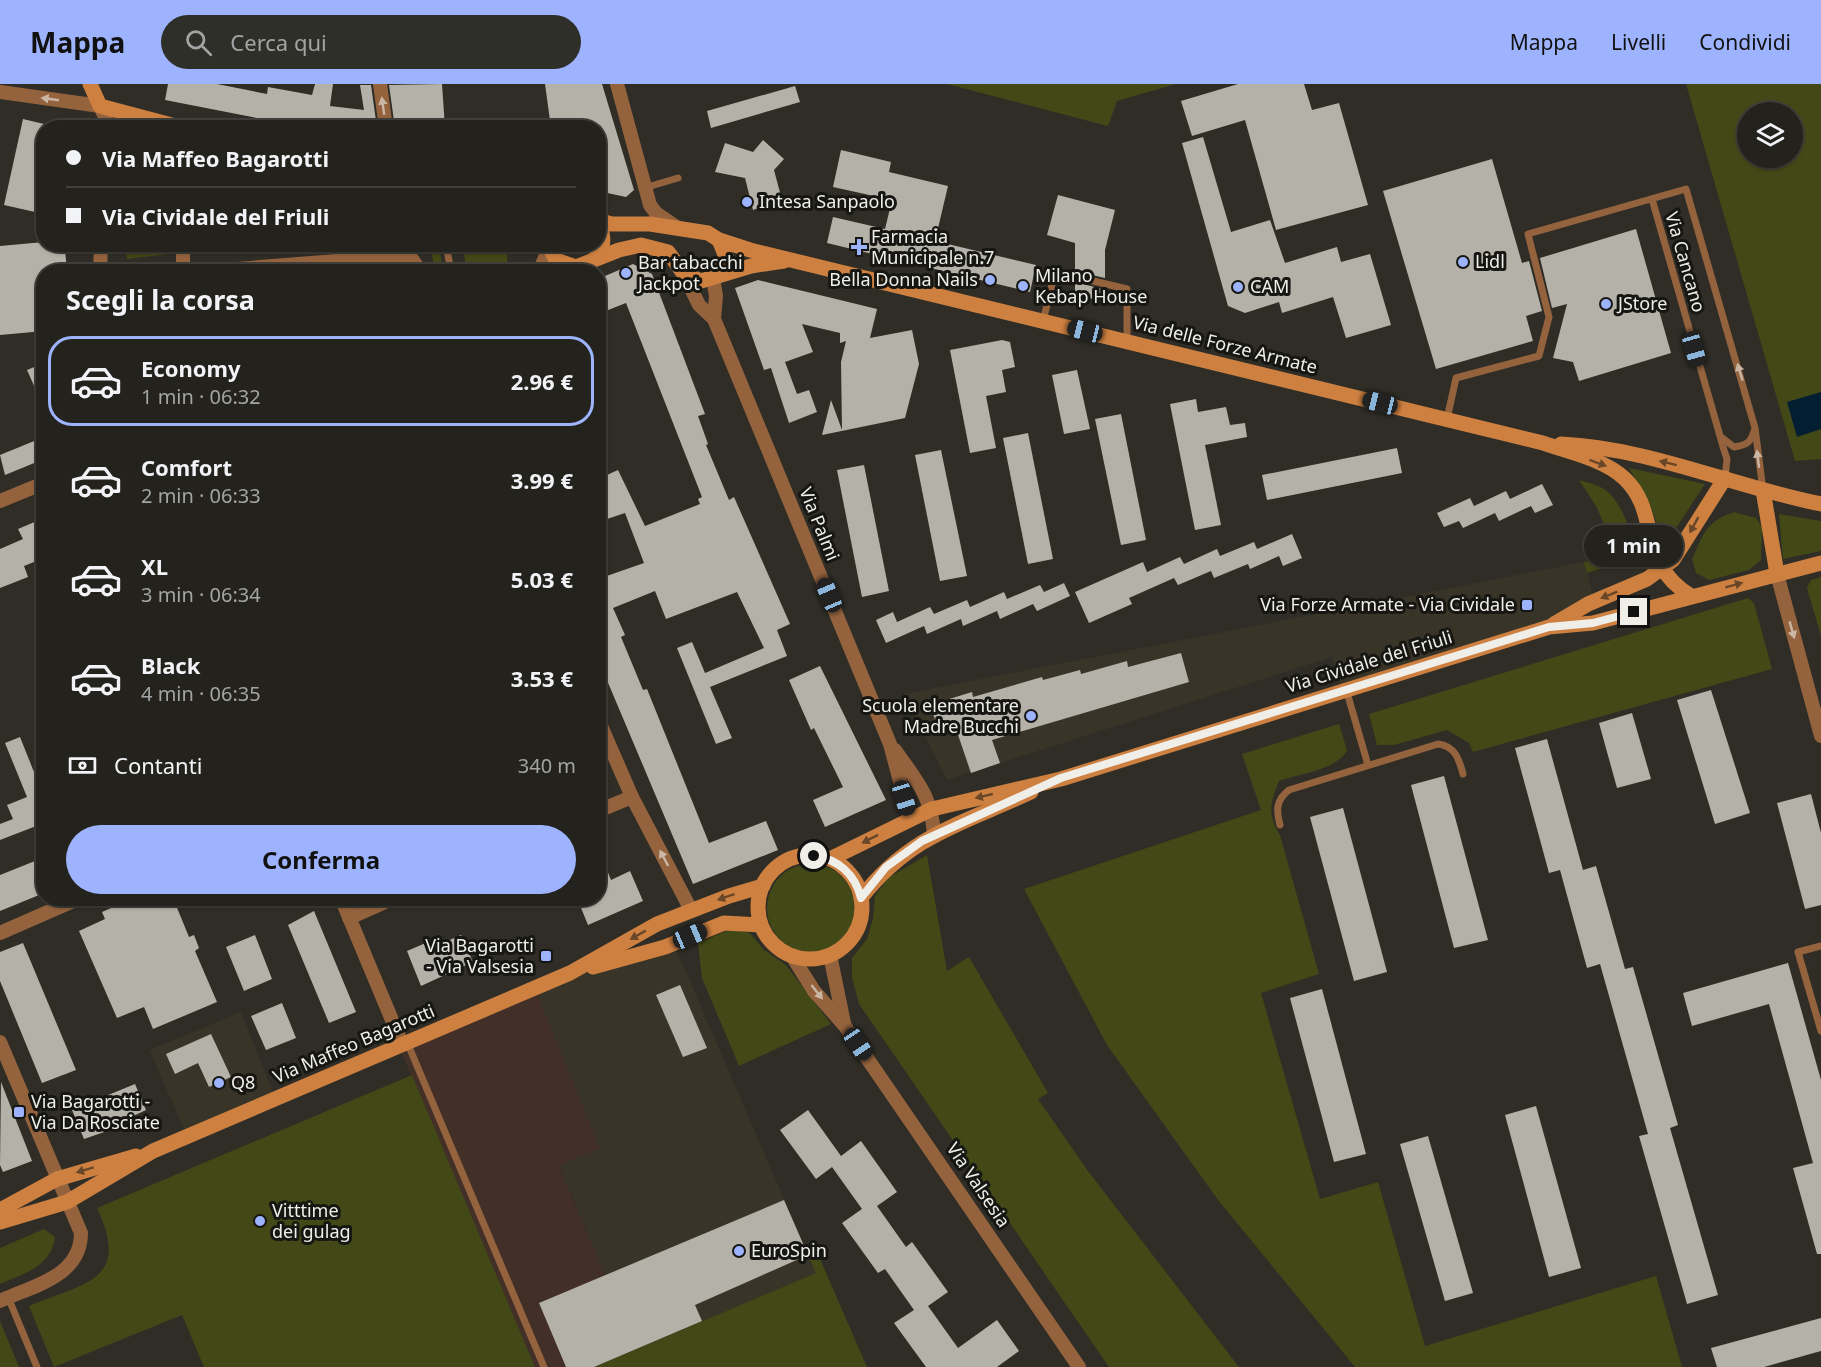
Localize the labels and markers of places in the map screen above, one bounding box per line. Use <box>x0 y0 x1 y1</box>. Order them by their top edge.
place label: Intesa Sanpaolo <box>759 189 895 213</box>
marker: Intesa Sanpaolo <box>740 195 754 209</box>
place label: Farmacia Municipale n.7 <box>871 224 994 269</box>
marker: Farmacia Municipale n.7 <box>852 240 866 254</box>
place label: Lidl <box>1475 249 1505 273</box>
place label: Bar tabacchi Jackpot <box>636 250 743 295</box>
marker: Lidl <box>1456 255 1470 269</box>
place label: Milano Kebap House <box>1035 263 1147 308</box>
marker: Bar tabacchi Jackpot <box>619 266 633 280</box>
place label: Bella Donna Nails <box>829 267 978 291</box>
marker: Bella Donna Nails <box>983 273 997 287</box>
place label: CAM <box>1250 274 1289 298</box>
marker: Milano Kebap House <box>1016 279 1030 293</box>
marker: CAM <box>1231 280 1245 294</box>
place label: JStore <box>1616 291 1667 315</box>
marker: JStore <box>1599 297 1613 311</box>
place label: Via Forze Armate - Via Cividale <box>1260 592 1515 616</box>
marker: Via Forze Armate - Via Cividale <box>1520 598 1534 612</box>
place label: Scuola elementare Madre Bucchi <box>862 693 1019 738</box>
marker: Scuola elementare Madre Bucchi <box>1024 709 1038 723</box>
place label: Via Bagarotti - Via Valsesia <box>425 933 534 978</box>
marker: Via Bagarotti - Via Valsesia <box>539 949 553 963</box>
place label: Q8 <box>231 1070 255 1094</box>
marker: Q8 <box>212 1076 226 1090</box>
place label: Via Bagarotti - Via Da Rosciate <box>31 1089 160 1134</box>
marker: Via Bagarotti - Via Da Rosciate <box>12 1105 26 1119</box>
place label: Vitttime dei gulag <box>272 1198 351 1243</box>
marker: Vitttime dei gulag <box>253 1214 267 1228</box>
place label: EuroSpin <box>751 1238 827 1262</box>
marker: EuroSpin <box>732 1244 746 1258</box>

